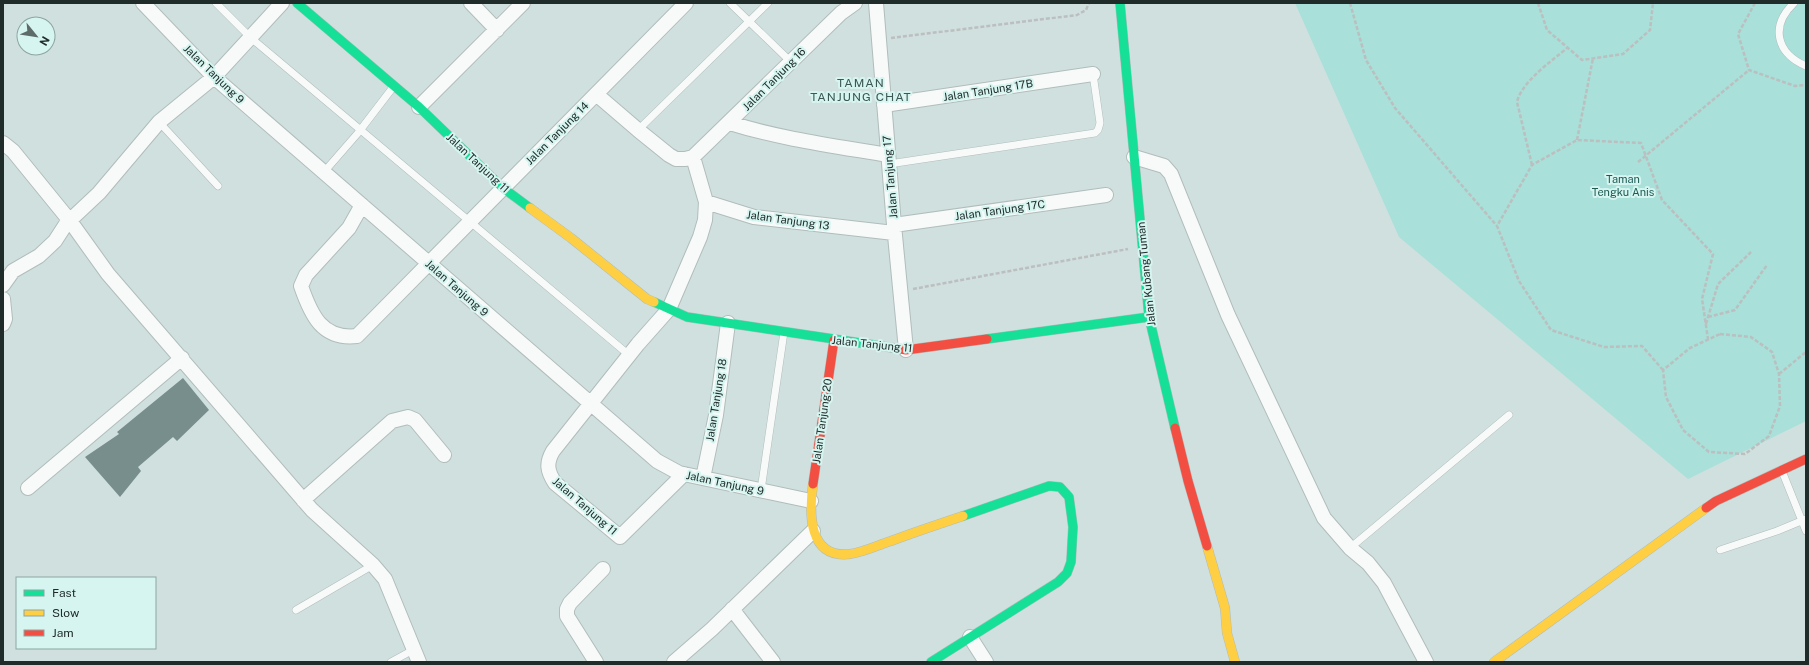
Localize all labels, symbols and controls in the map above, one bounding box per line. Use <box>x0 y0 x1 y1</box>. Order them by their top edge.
north arrow <box>16 16 56 56</box>
text: N <box>37 34 52 48</box>
street label: Jalan Tanjung 9 <box>181 42 247 106</box>
street label: Jalan Tanjung 16 <box>740 45 808 113</box>
district label: TAMAN TANJUNG CHAT <box>810 76 912 104</box>
street label: Jalan Tanjung 17B <box>942 77 1034 103</box>
street label: Jalan Tanjung 14 <box>523 99 591 167</box>
street label: Jalan Tanjung 11 <box>444 131 512 195</box>
street label: Jalan Tanjung 17 <box>880 135 900 219</box>
park label: Taman Tengku Anis <box>1592 173 1655 198</box>
street label: Jalan Tanjung 17C <box>954 198 1046 222</box>
street label: Jalan Tanjung 13 <box>746 208 830 232</box>
street label: Jalan Kubang Tuman <box>1135 221 1157 327</box>
street label: Jalan Tanjung 9 <box>423 258 491 319</box>
street label: Jalan Tanjung 11 <box>831 334 913 354</box>
street label: Jalan Tanjung 18 <box>704 358 728 442</box>
street label: Jalan Tanjung 20 <box>810 378 834 464</box>
street label: Jalan Tanjung 9 <box>685 469 765 497</box>
street label: Jalan Tanjung 11 <box>550 475 620 537</box>
legend <box>16 577 156 649</box>
text: Fast <box>52 586 77 600</box>
text: Slow <box>52 606 80 620</box>
text: Jam <box>52 626 74 640</box>

